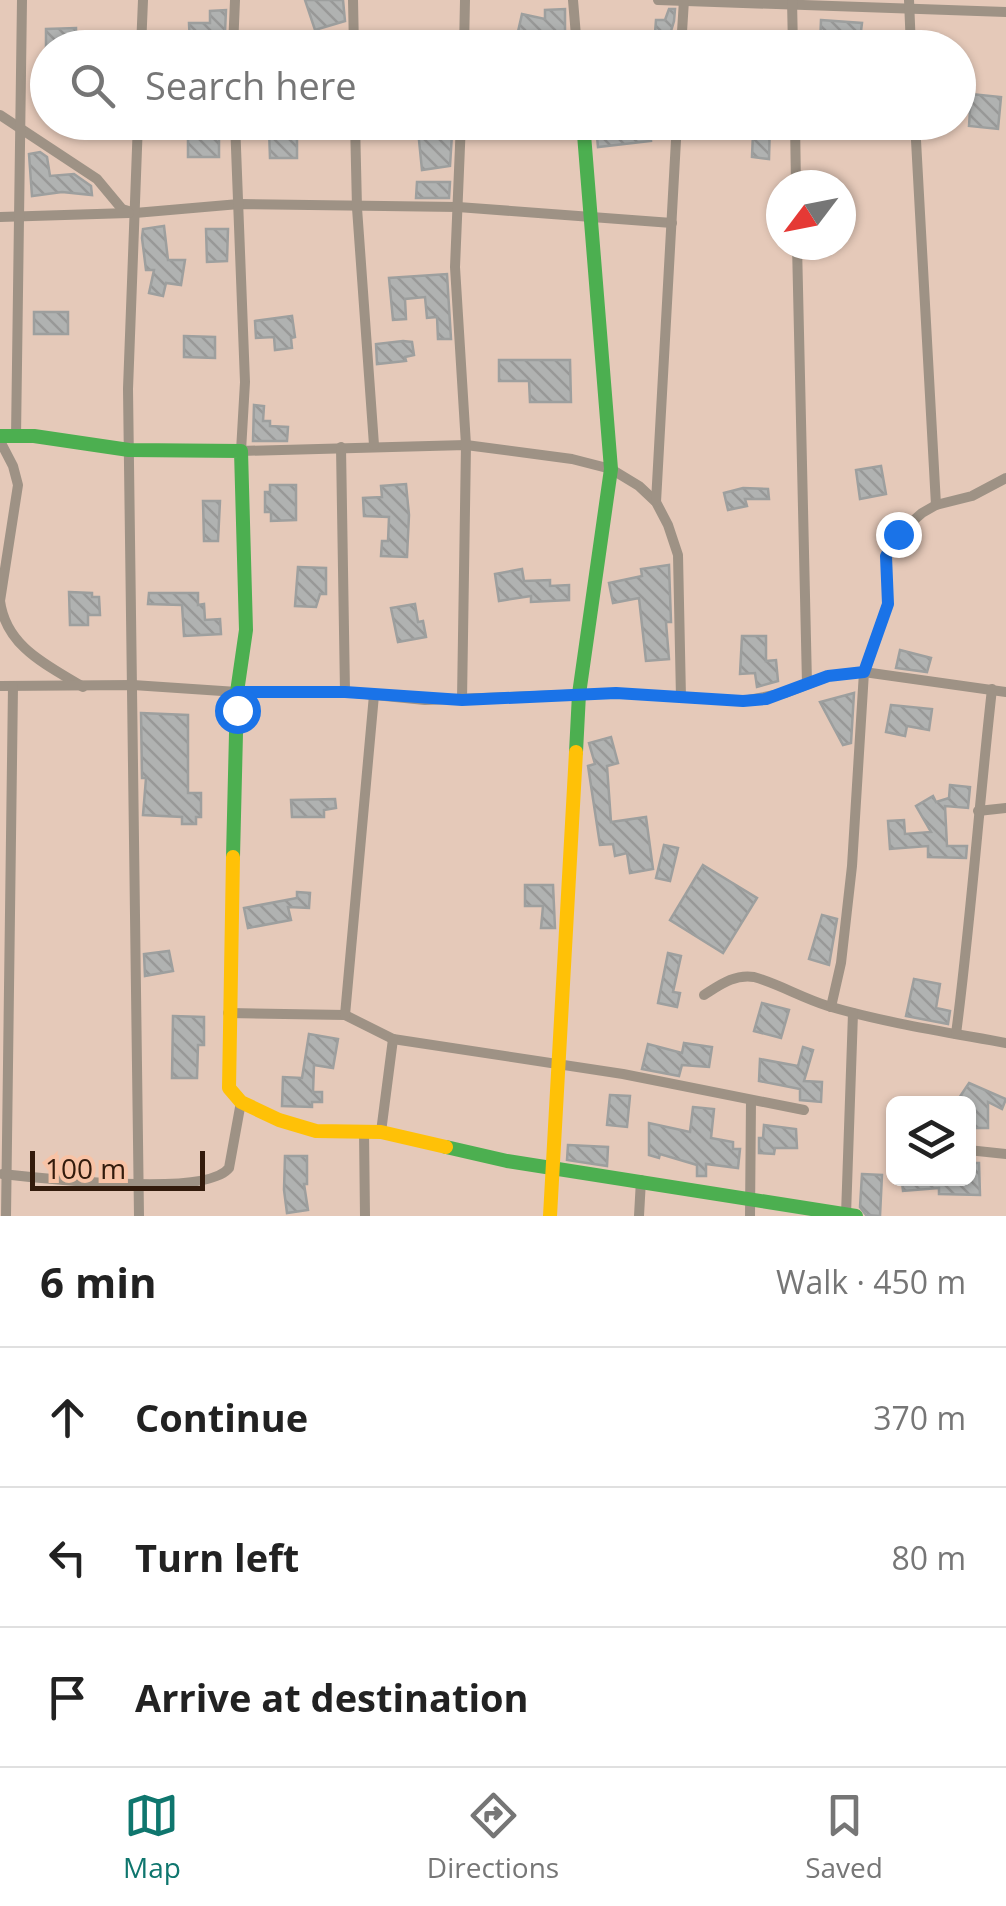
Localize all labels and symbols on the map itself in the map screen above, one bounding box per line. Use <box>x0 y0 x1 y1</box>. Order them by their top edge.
north arrow <box>766 170 856 260</box>
route end <box>876 512 922 558</box>
route start <box>215 688 261 734</box>
scale bar <box>30 1146 205 1190</box>

